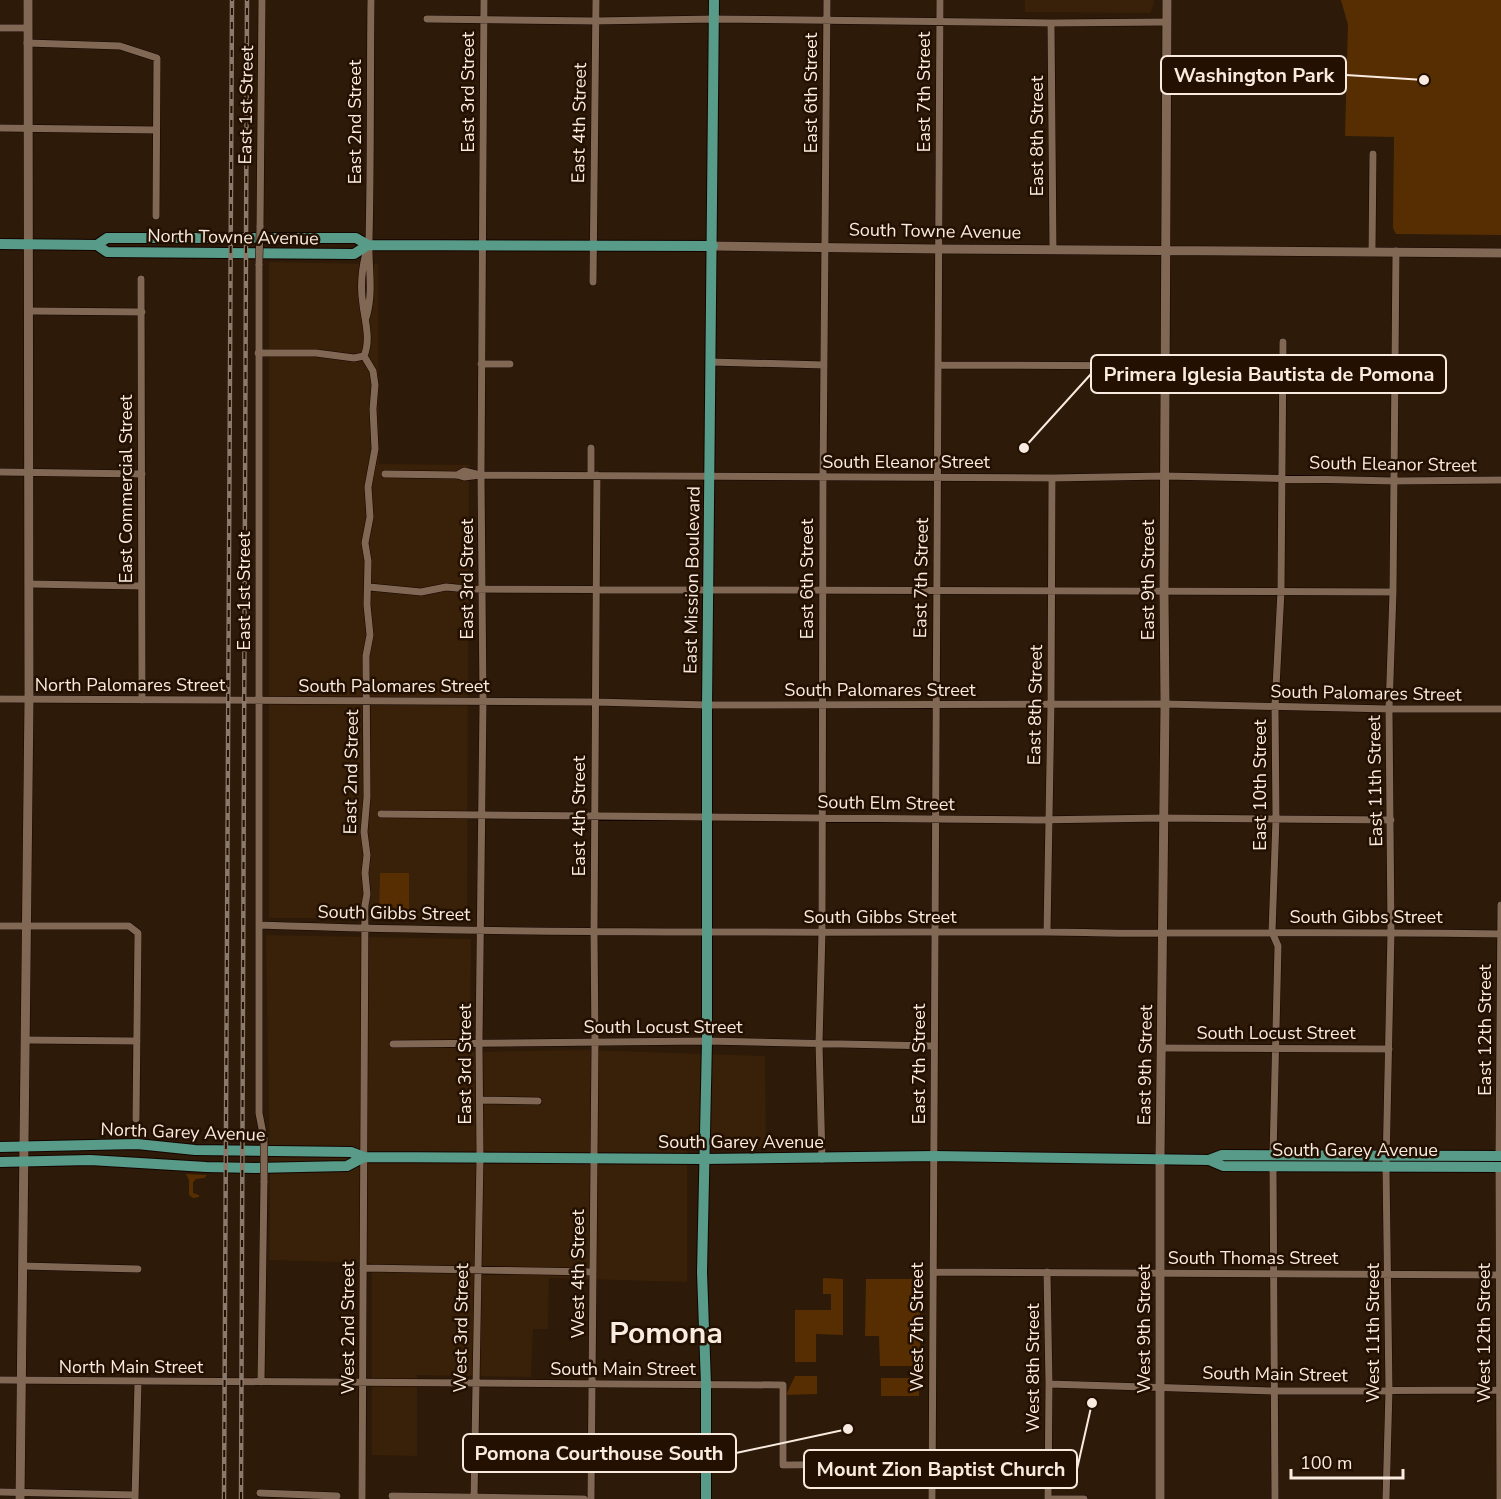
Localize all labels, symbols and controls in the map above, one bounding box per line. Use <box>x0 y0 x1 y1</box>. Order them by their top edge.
street label: East 3rd Street <box>456 31 480 152</box>
street label: East 7th Street <box>912 31 936 152</box>
street label: East 6th Street <box>799 32 823 153</box>
street label: East 1st Street <box>233 45 259 165</box>
callout: Washington Park <box>1161 56 1346 94</box>
street label: East 2nd Street <box>343 59 367 184</box>
street label: East 4th Street <box>566 62 592 183</box>
text: Washington Park <box>1174 62 1336 89</box>
street label: East 8th Street <box>1025 75 1049 196</box>
street label: South Towne Avenue <box>849 217 1021 245</box>
street label: North Towne Avenue <box>147 224 319 250</box>
callout: Primera Iglesia Bautista de Pomona <box>1091 355 1446 393</box>
text: Primera Iglesia Bautista de Pomona <box>1104 361 1435 388</box>
street label: East Commercial Street <box>114 394 138 583</box>
street label: South Eleanor Street <box>822 450 990 474</box>
street label: South Eleanor Street <box>1309 451 1478 477</box>
street label: East Mission Boulevard <box>678 486 706 674</box>
street label: East 7th Street <box>908 517 934 638</box>
street label: East 3rd Street <box>455 518 479 639</box>
street label: East 6th Street <box>795 518 819 639</box>
street label: East 9th Street <box>1136 519 1160 640</box>
street label: East 1st Street <box>232 531 256 650</box>
street label: East 8th Street <box>1022 644 1048 765</box>
street label: North Palomares Street <box>35 673 226 697</box>
street label: South Palomares Street <box>298 674 490 698</box>
street label: South Palomares Street <box>784 678 976 702</box>
street label: South Palomares Street <box>1270 679 1463 707</box>
street label: East 2nd Street <box>338 709 364 835</box>
street label: East 11th Street <box>1362 714 1388 847</box>
street label: East 10th Street <box>1248 719 1272 851</box>
street label: East 4th Street <box>567 755 591 876</box>
street label: South Elm Street <box>817 790 956 816</box>
street label: South Gibbs Street <box>317 900 471 926</box>
street label: South Gibbs Street <box>804 905 957 929</box>
street label: South Gibbs Street <box>1290 905 1443 929</box>
street label: East 12th Street <box>1473 964 1497 1096</box>
street label: East 3rd Street <box>453 1003 477 1124</box>
street label: East 7th Street <box>907 1003 931 1124</box>
street label: East 9th Street <box>1132 1004 1158 1125</box>
street label: South Locust Street <box>583 1015 743 1039</box>
street label: South Locust Street <box>1196 1021 1356 1045</box>
street label: North Garey Avenue <box>100 1117 266 1147</box>
street label: South Garey Avenue <box>658 1130 824 1154</box>
street label: South Garey Avenue <box>1272 1138 1438 1162</box>
street label: West 4th Street <box>566 1209 590 1338</box>
street label: South Thomas Street <box>1168 1246 1339 1270</box>
street label: West 2nd Street <box>336 1261 360 1395</box>
street label: West 7th Street <box>905 1262 929 1391</box>
street label: West 11th Street <box>1361 1262 1385 1403</box>
street label: West 12th Street <box>1472 1262 1496 1403</box>
street label: West 3rd Street <box>448 1263 474 1393</box>
street label: West 9th Street <box>1132 1264 1156 1393</box>
street label: West 8th Street <box>1021 1303 1045 1432</box>
district label: Pomona <box>609 1313 723 1354</box>
street label: North Main Street <box>59 1355 204 1379</box>
street label: South Main Street <box>550 1357 696 1381</box>
street label: South Main Street <box>1202 1361 1349 1387</box>
callout: Pomona Courthouse South <box>463 1434 736 1472</box>
text: Pomona Courthouse South <box>474 1440 724 1467</box>
scale bar <box>1291 1442 1404 1480</box>
callout: Mount Zion Baptist Church <box>804 1450 1077 1488</box>
text: 100 m <box>1300 1451 1352 1475</box>
text: Mount Zion Baptist Church <box>817 1456 1065 1483</box>

